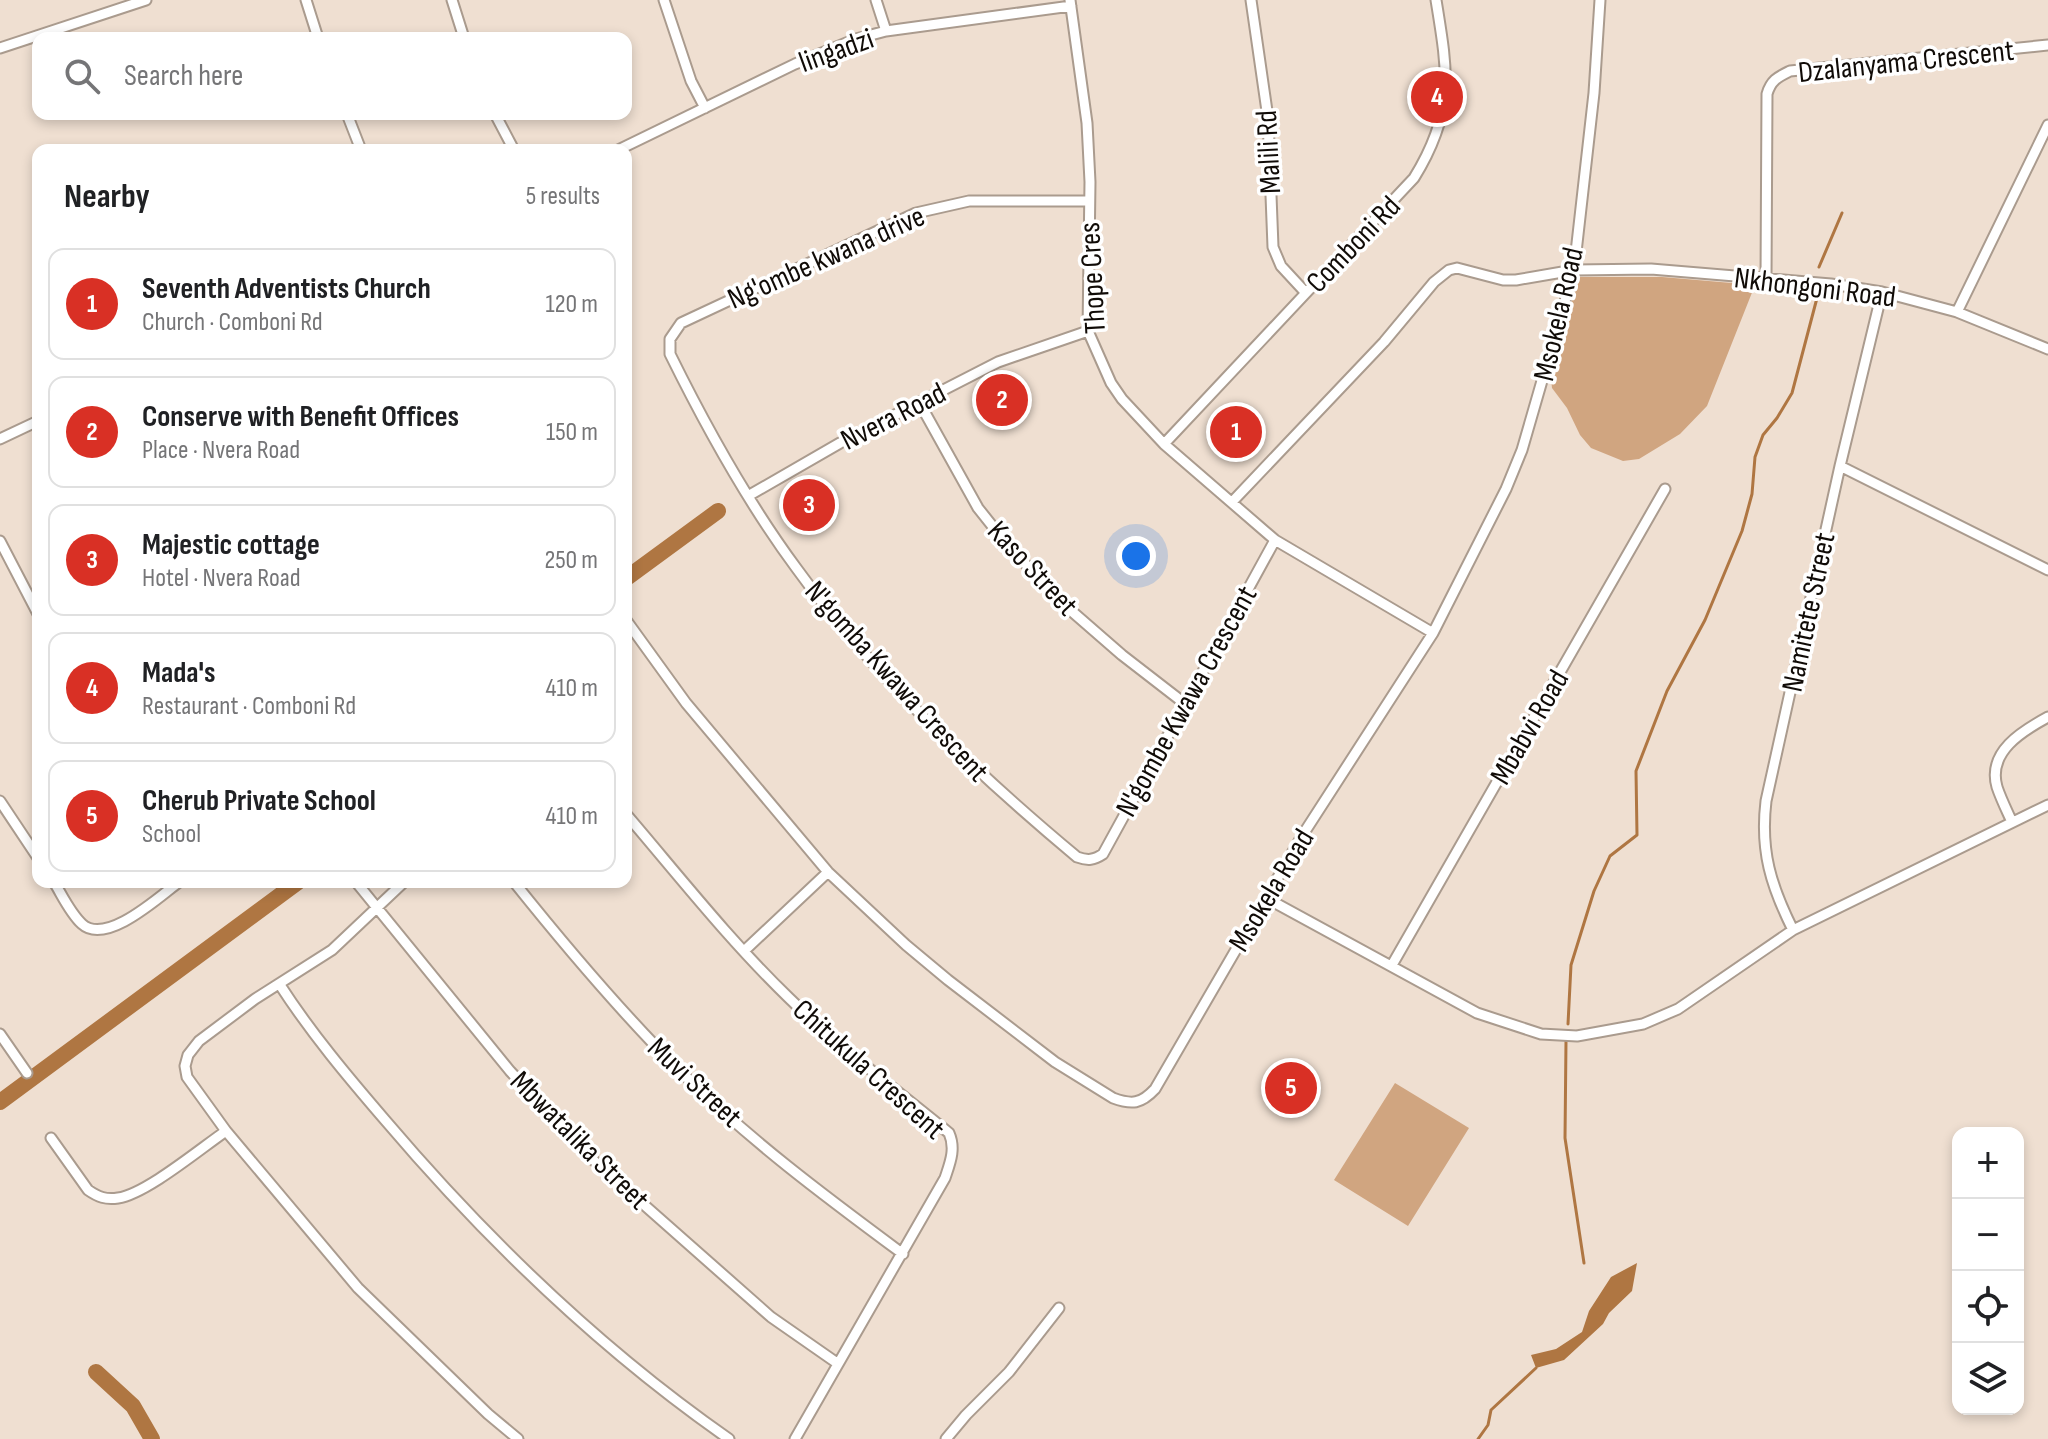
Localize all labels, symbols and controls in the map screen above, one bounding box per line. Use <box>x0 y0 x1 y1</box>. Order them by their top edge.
street label: lingadzi <box>794 21 879 81</box>
search box <box>32 32 632 120</box>
street label: Dzalanyama Crescent <box>1797 33 2016 91</box>
icon: search <box>60 54 104 98</box>
text: Search here <box>124 58 243 94</box>
pin: 4 <box>1411 67 1463 127</box>
street label: Malili Rd <box>1249 109 1289 195</box>
text: Nearby <box>64 176 150 217</box>
text: 5 results <box>526 181 600 212</box>
street label: Comboni Rd <box>1299 189 1408 300</box>
street label: Ng'ombe kwana drive <box>722 198 930 317</box>
street label: Thope Cres <box>1072 221 1114 335</box>
street label: Msokela Road <box>1526 244 1592 385</box>
street label: Nkhongoni Road <box>1732 260 1898 316</box>
text: Seventh Adventists Church <box>142 271 431 307</box>
text: 1 <box>87 289 97 320</box>
text: 120 m <box>545 289 598 320</box>
text: Church · Comboni Rd <box>142 307 323 338</box>
pin: 2 <box>976 370 1028 430</box>
street label: Nvera Road <box>835 375 952 459</box>
text: Conserve with Benefit Offices <box>142 399 459 435</box>
pin: 1 <box>1210 402 1262 462</box>
text: 2 <box>86 417 98 448</box>
text: 150 m <box>546 417 598 448</box>
text: Place · Nvera Road <box>142 435 300 466</box>
pin: 3 <box>783 475 835 535</box>
street label: Kaso Street <box>979 514 1085 623</box>
text: Majestic cottage <box>142 527 320 563</box>
street label: Namitete Street <box>1775 529 1843 695</box>
your location <box>1116 536 1156 576</box>
text: 3 <box>86 545 98 576</box>
text: 250 m <box>544 545 598 576</box>
text: Hotel · Nvera Road <box>142 563 301 594</box>
street label: N'gomba Kwawa Crescent <box>797 574 996 789</box>
street label: N'gombe Kwawa Crescent <box>1109 580 1265 823</box>
text: Mada's <box>142 655 216 691</box>
street label: Mbabvi Road <box>1483 664 1577 791</box>
text: 4 <box>86 673 98 704</box>
text: 410 m <box>546 673 598 704</box>
text: Restaurant · Comboni Rd <box>142 691 356 722</box>
text: Cherub Private School <box>142 783 376 819</box>
text: 5 <box>86 801 98 832</box>
text: 410 m <box>546 801 598 832</box>
text: School <box>142 819 201 850</box>
street label: Msokela Road <box>1221 823 1322 958</box>
street label: Chitukula Crescent <box>785 992 952 1147</box>
street label: Muvi Street <box>640 1030 749 1135</box>
pin: 5 <box>1265 1058 1317 1118</box>
street label: Mbwatalika Street <box>502 1064 656 1218</box>
map controls <box>1952 1127 2024 1415</box>
button: + <box>1952 1127 2024 1199</box>
button: − <box>1952 1199 2024 1271</box>
button: locate <box>1952 1271 2024 1343</box>
button: layers <box>1952 1343 2024 1415</box>

